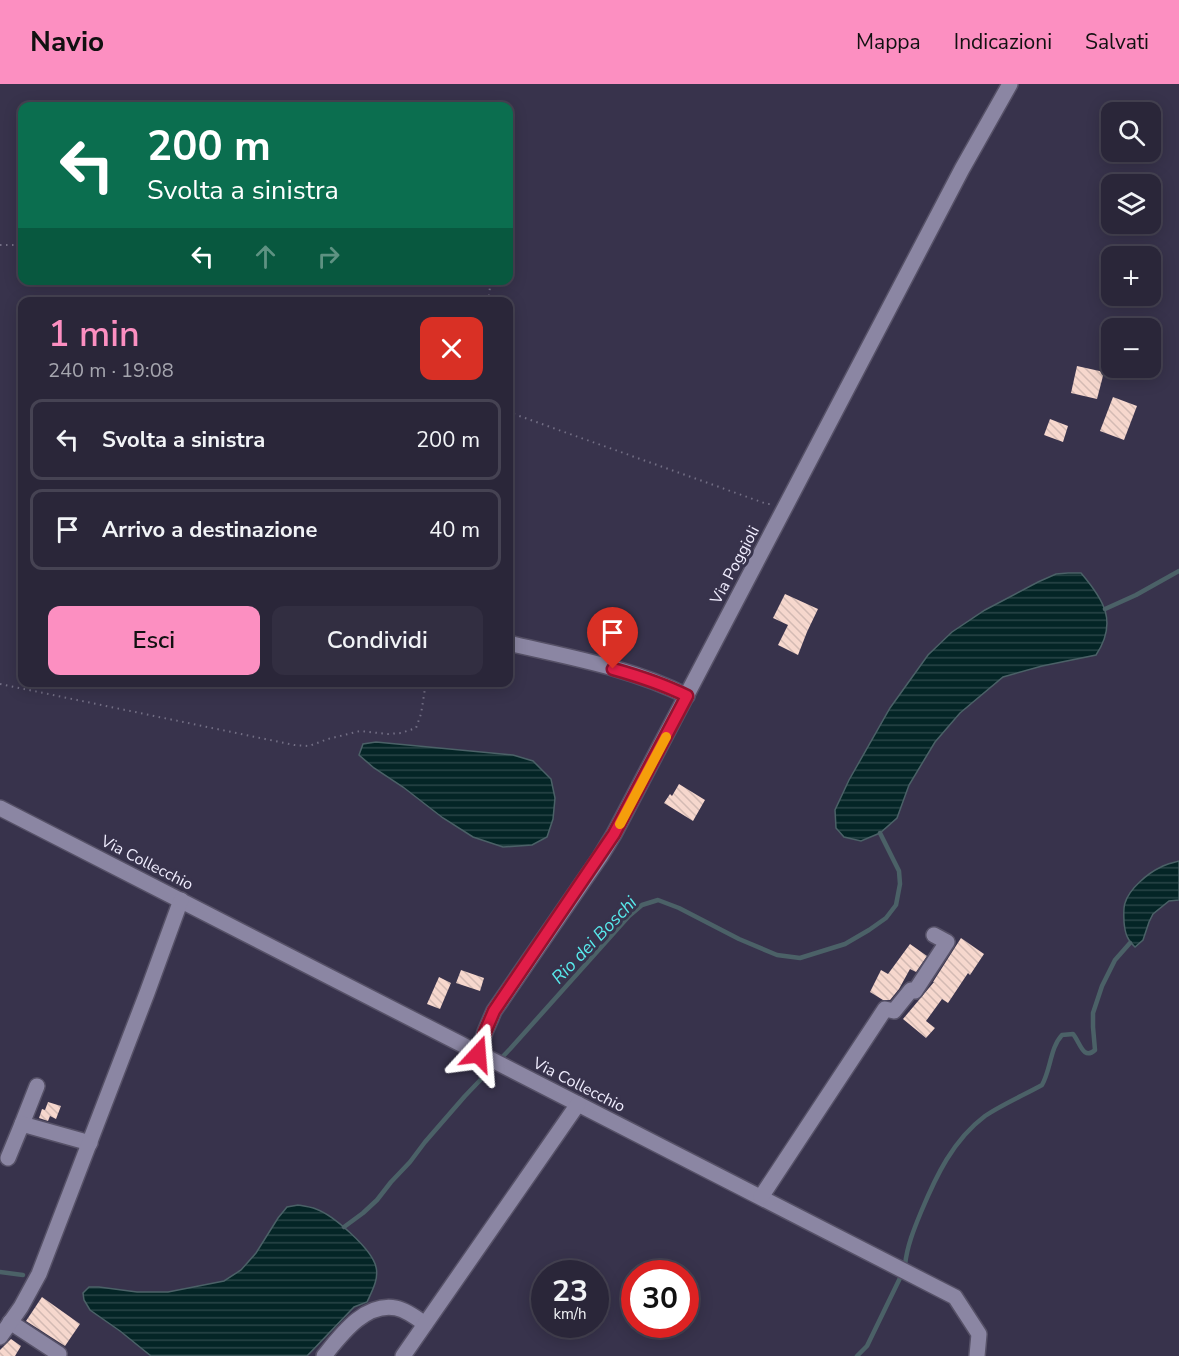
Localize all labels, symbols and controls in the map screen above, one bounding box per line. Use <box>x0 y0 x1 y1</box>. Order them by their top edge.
text: Navio <box>30 23 104 61</box>
text: Mappa <box>856 28 921 56</box>
text: Indicazioni <box>954 28 1052 56</box>
text: Salvati <box>1085 28 1149 56</box>
map controls <box>1101 102 1161 378</box>
button: search <box>1101 102 1161 162</box>
text: 200 m <box>147 118 271 175</box>
icon: left <box>48 126 126 204</box>
text: Svolta a sinistra <box>147 172 339 209</box>
button: layers <box>1101 174 1161 234</box>
icon: left <box>186 240 219 273</box>
icon: ahead <box>249 240 282 273</box>
icon: right <box>312 240 345 273</box>
button: + <box>1101 246 1161 306</box>
text: 1 min <box>48 310 140 359</box>
button: close <box>420 317 483 380</box>
button: − <box>1101 318 1161 378</box>
text: 240 m · 19:08 <box>48 357 174 384</box>
icon: left <box>51 423 84 456</box>
text: Svolta a sinistra <box>102 425 265 455</box>
text: 200 m <box>416 425 480 455</box>
icon: arrive <box>51 513 84 546</box>
text: Arrivo a destinazione <box>102 515 317 545</box>
text: 40 m <box>429 515 480 545</box>
street label: Via Poggioli <box>705 522 765 609</box>
button: Esci <box>48 606 260 675</box>
button: Condividi <box>272 606 483 675</box>
pin <box>587 607 638 669</box>
icon: arrive <box>596 616 629 649</box>
street label: Via Collecchio <box>96 830 197 896</box>
water label: Rio dei Boschi <box>546 890 643 989</box>
position arrow <box>446 1022 510 1086</box>
street label: Via Collecchio <box>528 1052 629 1118</box>
speed limit sign: 30 <box>621 1260 699 1338</box>
text: 23 <box>552 1271 588 1312</box>
text: km/h <box>553 1304 587 1324</box>

